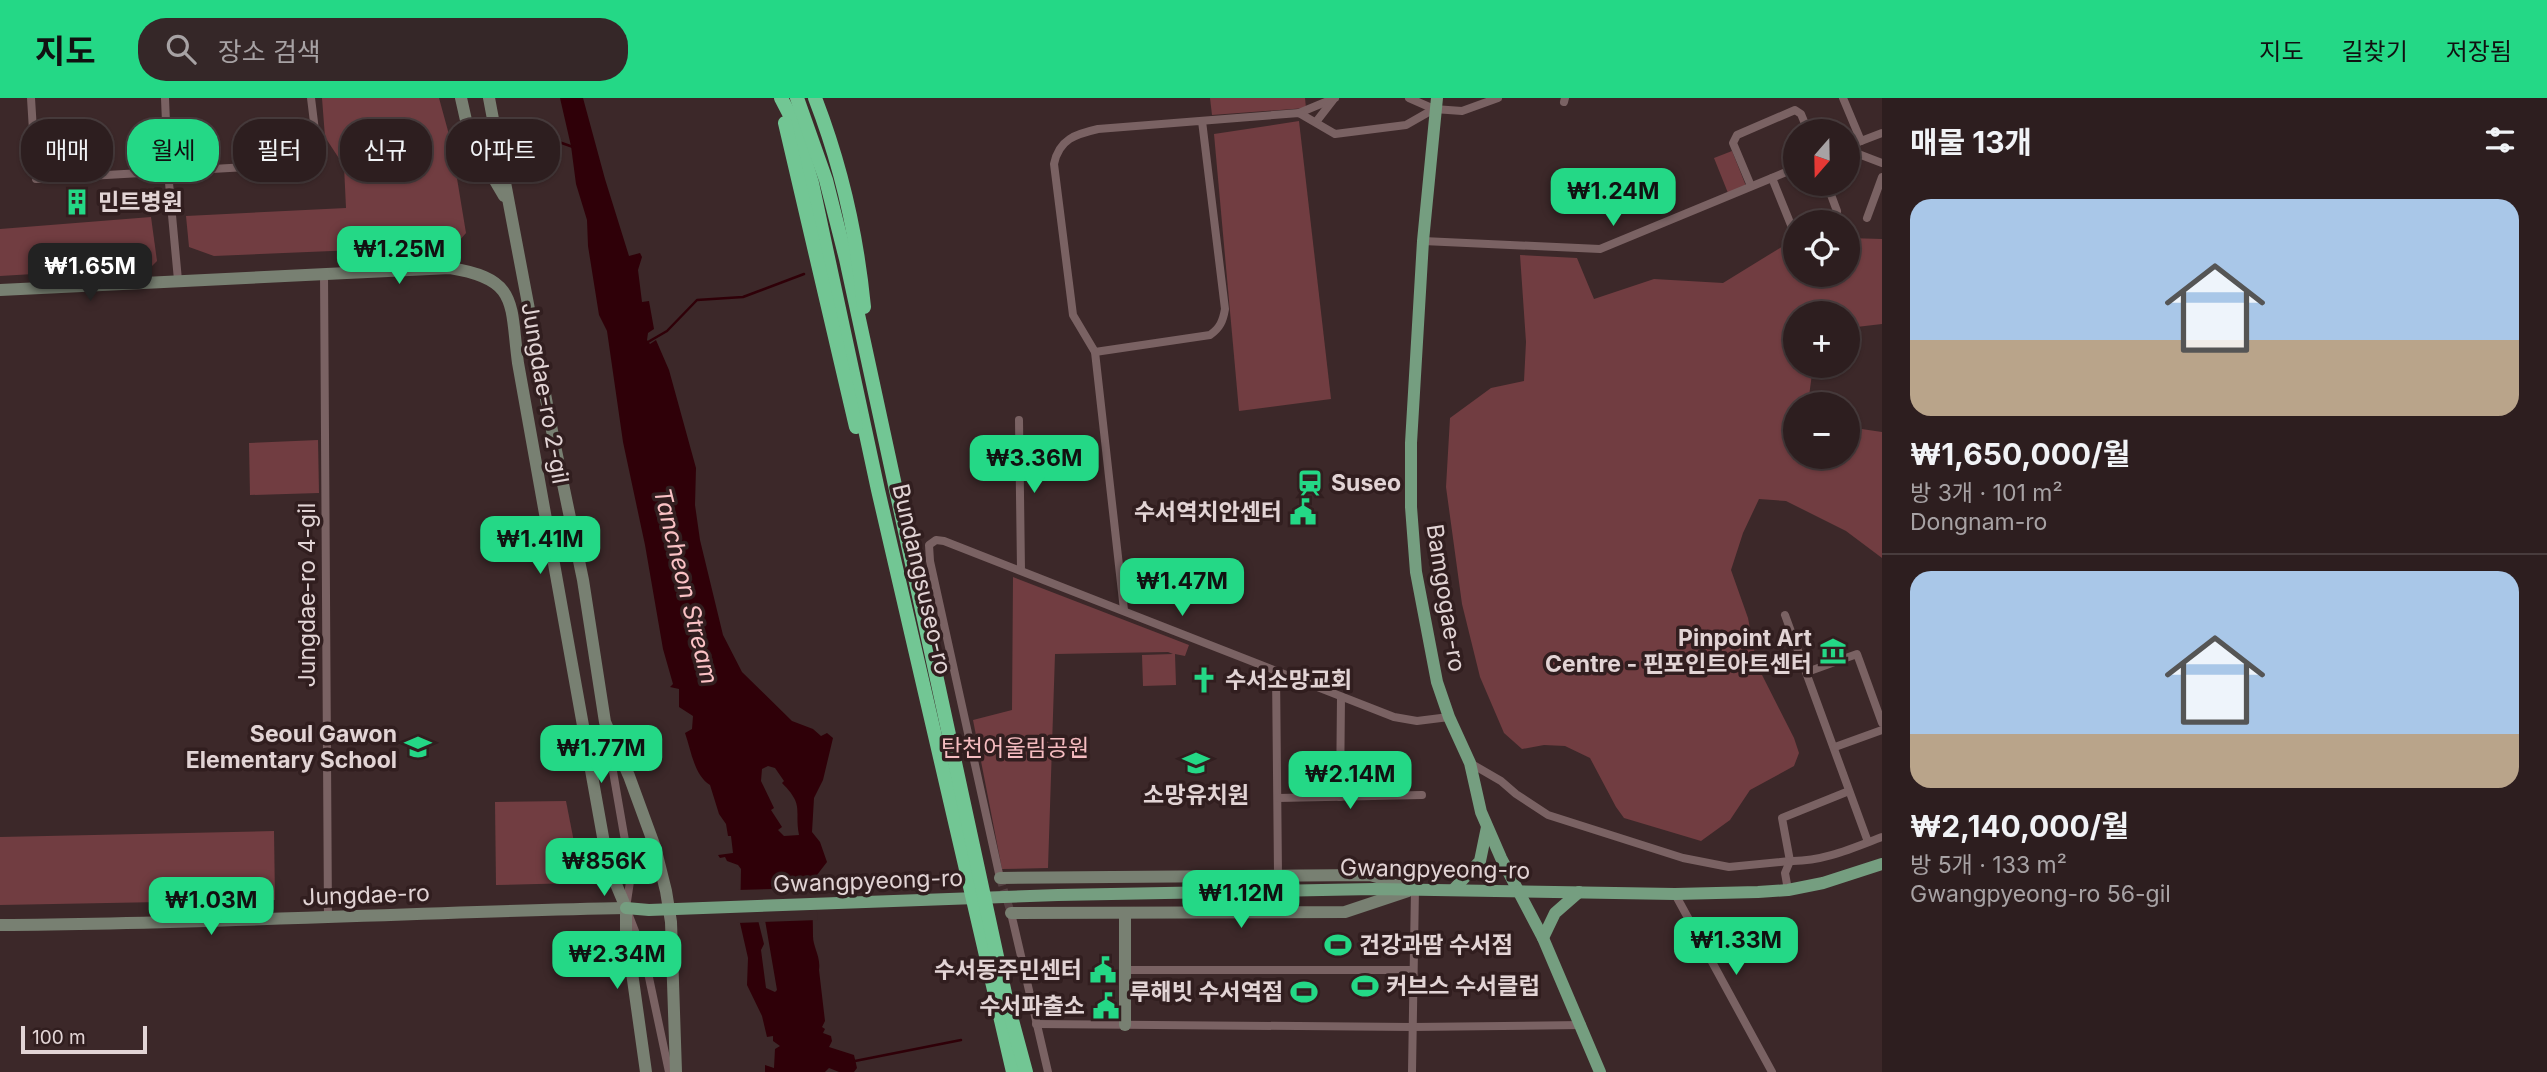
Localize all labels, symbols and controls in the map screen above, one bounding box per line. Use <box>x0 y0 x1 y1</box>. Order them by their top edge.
search box <box>138 18 628 81</box>
icon: search <box>162 30 200 68</box>
text: 지도 <box>35 31 96 71</box>
text: 장소 검색 <box>218 36 321 67</box>
text: 지도 <box>2259 37 2304 66</box>
text: 길찾기 <box>2342 37 2408 66</box>
text: 저장됨 <box>2446 37 2512 66</box>
chip: 매매 <box>21 119 113 182</box>
chip: 월세 <box>127 119 219 182</box>
chip: 필터 <box>233 119 326 182</box>
chip: 신규 <box>340 119 432 182</box>
chip: 아파트 <box>446 119 560 182</box>
north arrow <box>1783 119 1860 196</box>
map controls <box>1783 119 1860 469</box>
icon: filters <box>2481 121 2519 159</box>
text: 매물 13개 <box>1910 124 2032 160</box>
pin: ₩1.24M <box>1556 169 1670 228</box>
text: ₩1.24M <box>1567 177 1659 205</box>
building icon: 민트병원 <box>62 187 92 217</box>
place label: 민트병원 <box>98 188 183 216</box>
button: locate <box>1783 210 1860 287</box>
pin: ₩1.25M <box>342 226 456 286</box>
text: ₩1.25M <box>353 235 445 263</box>
pin: ₩1.65M <box>33 244 147 303</box>
icon: home <box>2152 245 2278 371</box>
text: ₩1.65M <box>44 252 136 280</box>
street label: Jungdae-ro 2-gil <box>515 300 575 486</box>
button: + <box>1783 301 1860 378</box>
button: − <box>1783 392 1860 469</box>
pin: ₩3.36M <box>977 436 1091 495</box>
text: ₩1,650,000/월 <box>1910 436 2130 472</box>
text: ₩3.36M <box>986 444 1082 472</box>
station icon: Suseo <box>1295 468 1325 498</box>
place label: Suseo <box>1331 469 1401 497</box>
text: 방 3개 · 101 m² <box>1910 479 2063 507</box>
street label: Bundangsuseo-ro <box>886 481 958 677</box>
water label: Tancheon Stream <box>648 485 724 687</box>
public building icon: 수서역치안센터 <box>1288 497 1318 527</box>
place label: 수서역치안센터 <box>1134 498 1282 526</box>
street label: Jungdae-ro 4-gil <box>293 503 321 687</box>
text: Dongnam-ro <box>1910 508 2047 536</box>
pin: ₩1.41M <box>483 517 597 576</box>
street label: Bamgogae-ro <box>1421 522 1471 674</box>
text: ₩1.41M <box>496 525 584 553</box>
pin: ₩1.47M <box>1125 559 1239 618</box>
text: ₩1.47M <box>1136 567 1228 595</box>
icon: home <box>2152 617 2278 743</box>
place label: Pinpoint Art Centre - 핀포인트아트센터 <box>1545 624 1813 678</box>
museum icon: Pinpoint Art Centre - 핀포인트아트센터 <box>1818 636 1848 666</box>
church icon: 수서소망교회 <box>1189 665 1219 695</box>
place label: 수서소망교회 <box>1225 666 1352 694</box>
place label: Seoul Gawon Elementary School <box>186 720 397 774</box>
pin: ₩1.77M <box>544 726 658 785</box>
school or university icon: Seoul Gawon Elementary School <box>403 732 433 762</box>
text: ₩1.77M <box>556 734 646 762</box>
park label: 탄천어울림공원 <box>941 734 1089 762</box>
school or university icon: 소망유치원 <box>1181 748 1211 778</box>
pin: ₩2.14M <box>1293 752 1407 811</box>
text: ₩2.14M <box>1305 760 1395 788</box>
place label: 소망유치원 <box>1143 781 1249 809</box>
text: ₩2,140,000/월 <box>1910 808 2129 844</box>
pin: ₩856K <box>555 838 653 898</box>
text: ₩856K <box>561 847 647 875</box>
text: 방 5개 · 133 m² <box>1910 851 2067 879</box>
street label: Gwangpyeong-ro <box>1340 853 1530 885</box>
street label: Gwangpyeong-ro <box>772 864 964 898</box>
pin: ₩1.12M <box>1184 870 1298 930</box>
pin: ₩1.03M <box>154 878 268 937</box>
street label: Jungdae-ro <box>302 879 430 911</box>
text: ₩1.12M <box>1198 879 1284 907</box>
text: Gwangpyeong-ro 56-gil <box>1910 880 2171 908</box>
text: ₩1.03M <box>165 886 257 914</box>
pin: ₩1.33M <box>1679 918 1793 977</box>
text: ₩1.33M <box>1690 926 1782 954</box>
sports icon: 건강과땀 수서점 <box>1323 930 1353 960</box>
place label: 건강과땀 수서점 <box>1359 931 1513 959</box>
pin: ₩2.34M <box>560 932 674 991</box>
text: ₩2.34M <box>568 940 666 968</box>
public building icon: 수서동주민센터 <box>1088 955 1118 985</box>
place label: 수서동주민센터 <box>934 956 1082 984</box>
sports icon: 커브스 수서클럽 <box>1350 971 1380 1001</box>
place label: 커브스 수서클럽 <box>1386 972 1540 1000</box>
sports icon: 루해빗 수서역점 <box>1289 977 1319 1007</box>
place label: 루해빗 수서역점 <box>1129 978 1283 1006</box>
public building icon: 수서파출소 <box>1091 991 1121 1021</box>
place label: 수서파출소 <box>979 992 1085 1020</box>
scale bar <box>21 1023 147 1055</box>
text: 100 m <box>32 1026 86 1049</box>

